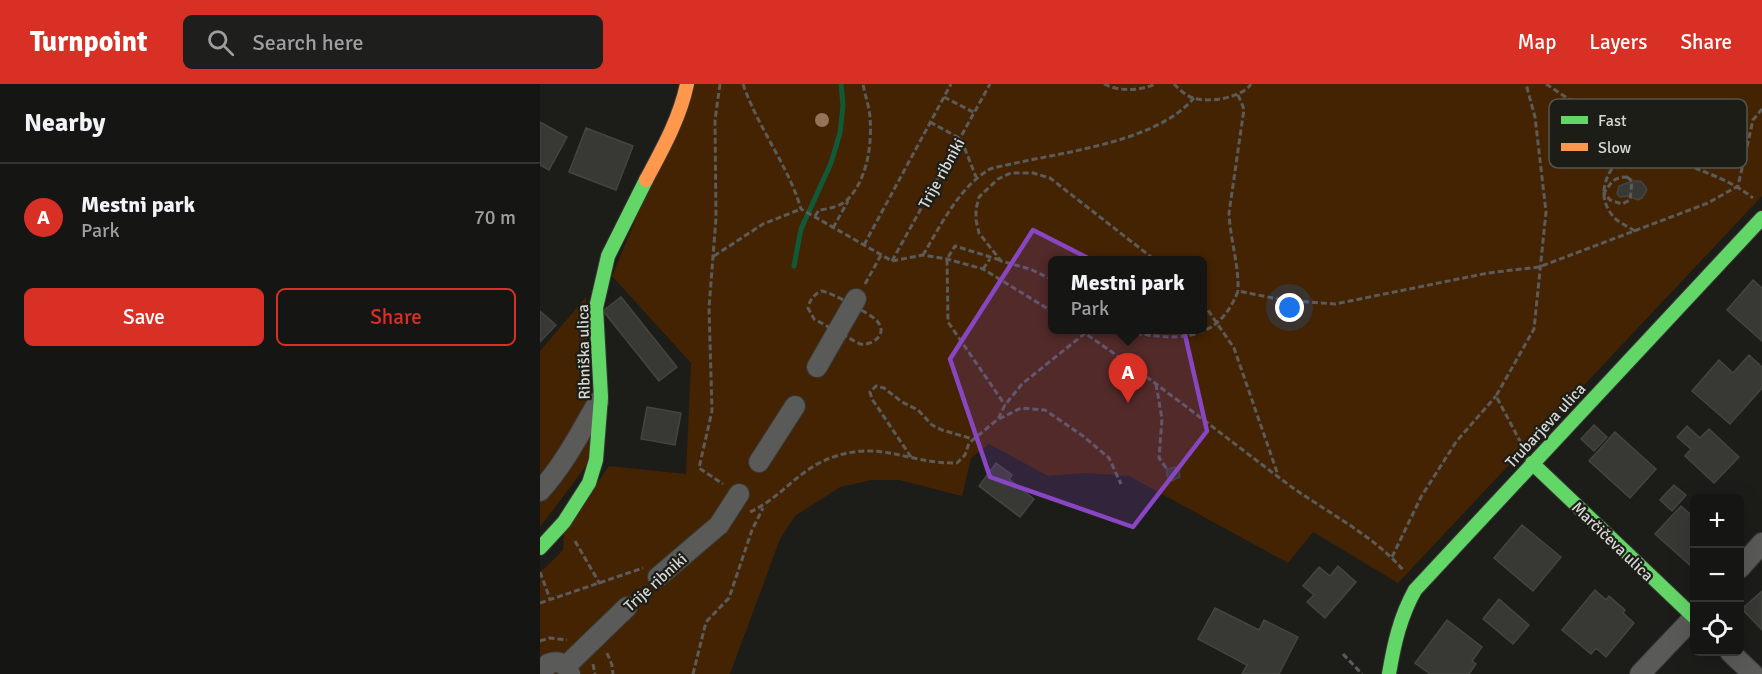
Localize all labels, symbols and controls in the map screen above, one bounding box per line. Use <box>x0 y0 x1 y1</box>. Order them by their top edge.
search box <box>183 15 603 69</box>
text: Turnpoint <box>30 25 147 59</box>
icon: search <box>204 26 237 59</box>
text: Search here <box>252 29 363 56</box>
text: Map <box>1518 29 1556 55</box>
text: Layers <box>1589 29 1647 55</box>
text: Share <box>1680 29 1732 55</box>
legend <box>1549 99 1747 168</box>
text: Nearby <box>24 107 105 139</box>
text: Fast <box>1598 111 1627 131</box>
street label: Trije ribniki <box>914 135 969 212</box>
text: Slow <box>1598 138 1632 158</box>
text: Mestni park <box>81 191 195 218</box>
text: A <box>37 205 50 230</box>
text: 70 m <box>474 205 516 230</box>
text: Park <box>81 218 119 243</box>
popup <box>1048 256 1207 334</box>
text: Mestni park <box>1070 269 1185 296</box>
button: Save <box>24 288 264 346</box>
button: Share <box>276 288 516 346</box>
your location <box>1275 293 1304 322</box>
text: Park <box>1070 296 1109 321</box>
street label: Ribniška ulica <box>573 304 595 400</box>
pin: A <box>1108 354 1148 403</box>
street label: Trubarjeva ulica <box>1501 379 1590 472</box>
map controls <box>1690 494 1744 656</box>
button: + <box>1690 494 1744 548</box>
street label: Marčičeva ulica <box>1567 498 1657 586</box>
button: − <box>1690 548 1744 602</box>
street label: Trije ribniki <box>620 549 691 616</box>
button: locate <box>1690 602 1744 656</box>

